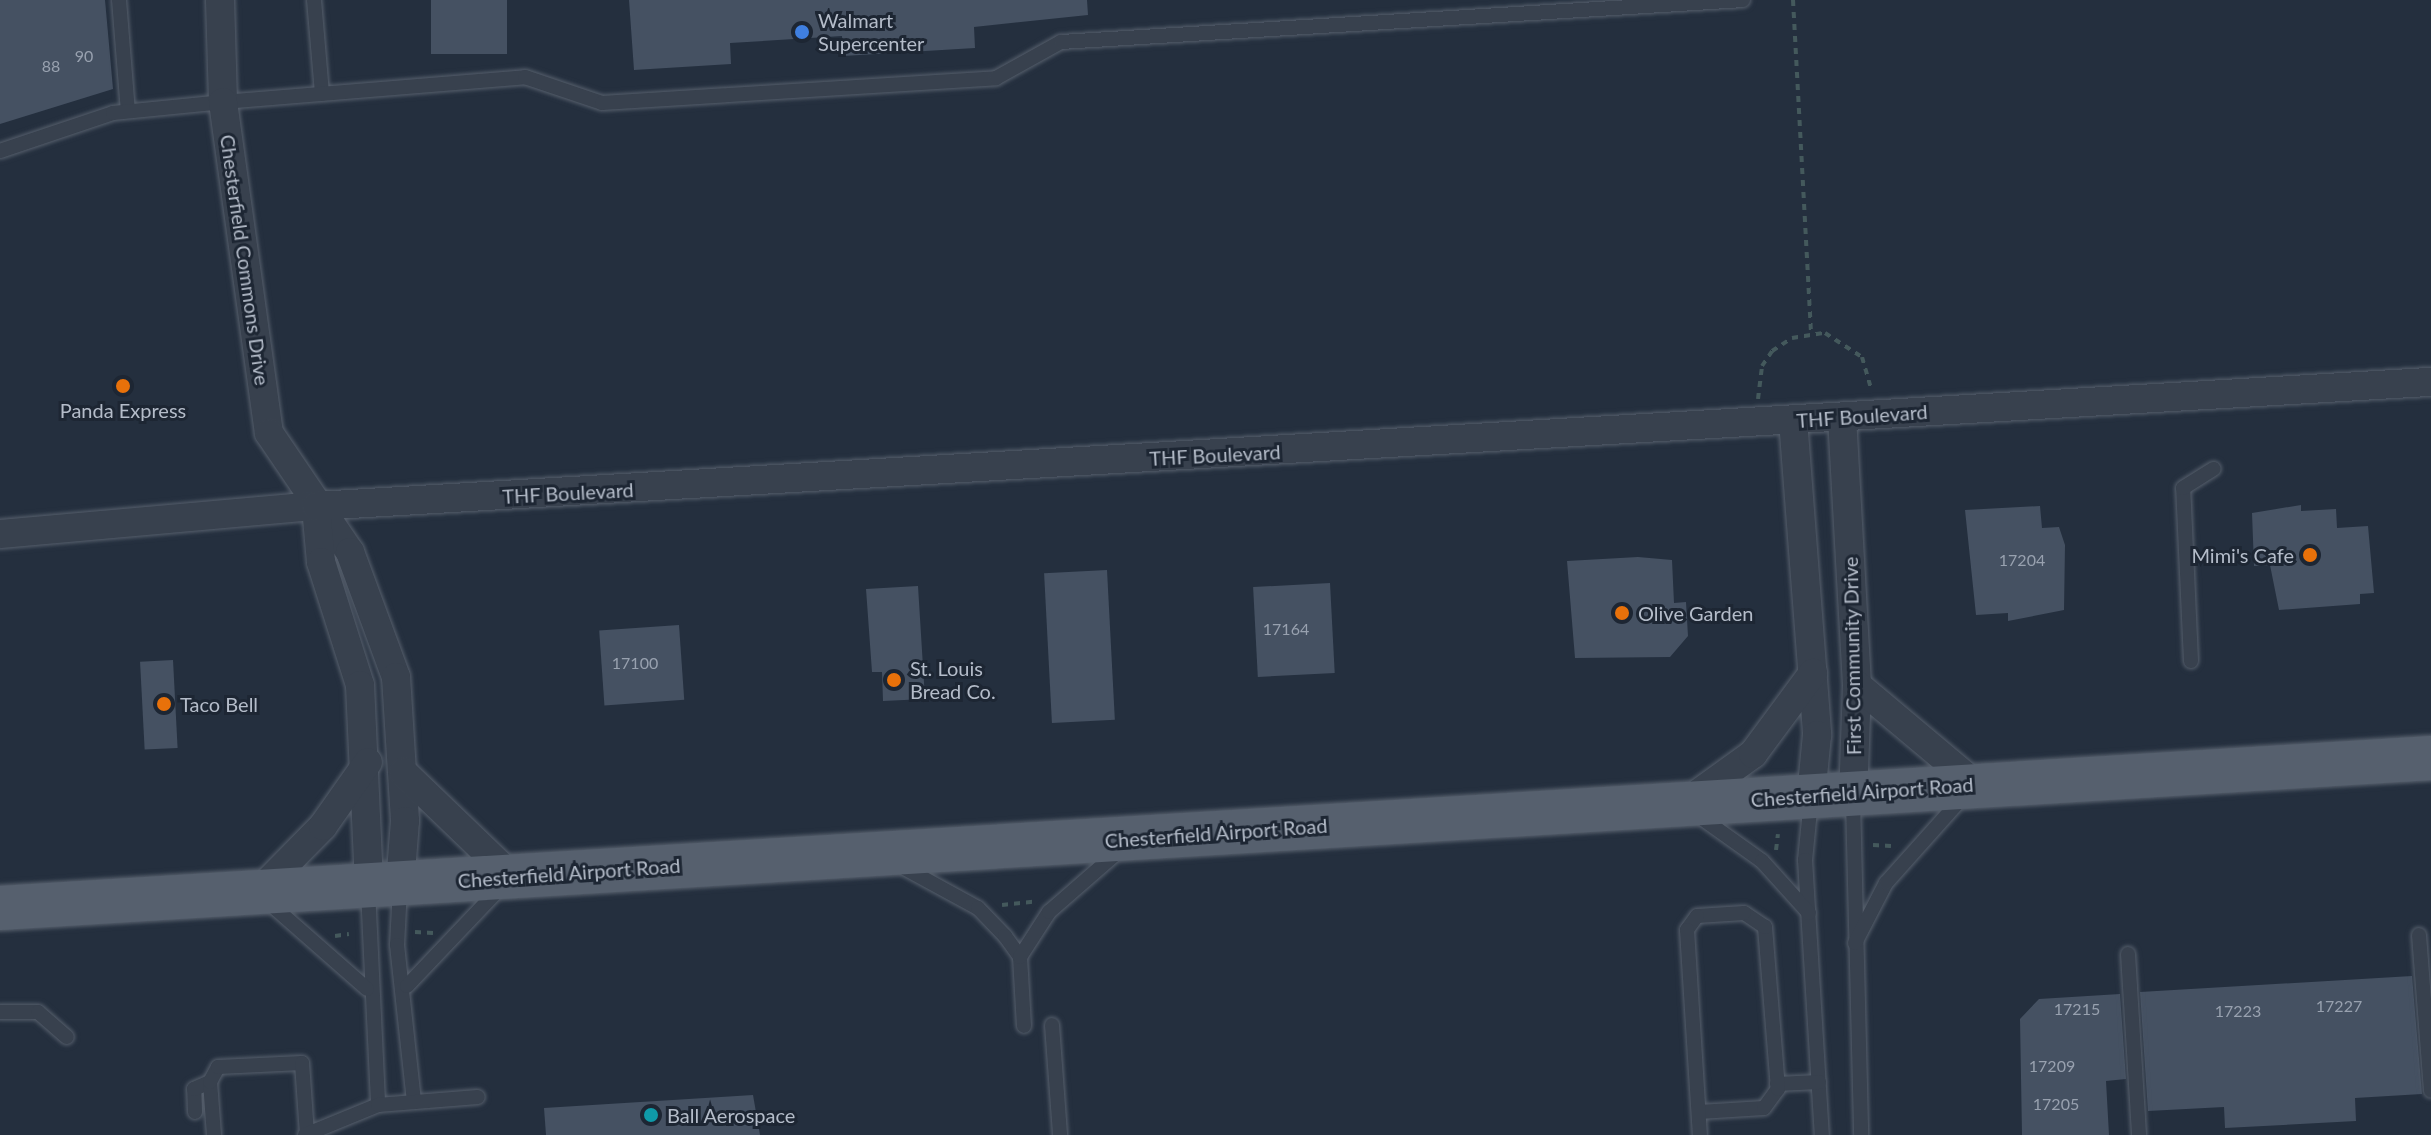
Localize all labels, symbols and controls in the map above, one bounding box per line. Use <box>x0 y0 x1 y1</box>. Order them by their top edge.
place label: Walmart Supercenter <box>818 8 924 55</box>
marker: Walmart Supercenter <box>793 23 811 41</box>
house number: 90 <box>75 46 93 66</box>
house number: 88 <box>42 56 60 76</box>
street label: Chesterfield Commons Drive <box>216 133 274 387</box>
marker: Panda Express <box>114 377 132 395</box>
place label: Panda Express <box>60 398 186 422</box>
street label: THF Boulevard <box>1795 399 1929 433</box>
street label: THF Boulevard <box>1148 440 1282 470</box>
street label: THF Boulevard <box>501 478 635 508</box>
place label: Mimi's Cafe <box>2191 543 2294 567</box>
marker: Mimi's Cafe <box>2301 546 2319 564</box>
house number: 17204 <box>1999 550 2045 570</box>
street label: First Community Drive <box>1838 556 1866 756</box>
place label: Olive Garden <box>1638 601 1753 625</box>
marker: Olive Garden <box>1613 604 1631 622</box>
house number: 17164 <box>1263 619 1309 639</box>
house number: 17100 <box>612 653 658 673</box>
place label: St. Louis Bread Co. <box>910 656 996 703</box>
marker: St. Louis Bread Co. <box>885 671 903 689</box>
place label: Taco Bell <box>180 692 258 716</box>
marker: Taco Bell <box>155 695 173 713</box>
street label: Chesterfield Airport Road <box>1750 772 1974 812</box>
street label: Chesterfield Airport Road <box>1104 813 1328 853</box>
street label: Chesterfield Airport Road <box>457 853 681 893</box>
house number: 17227 <box>2316 996 2362 1016</box>
house number: 17215 <box>2054 999 2100 1019</box>
house number: 17223 <box>2215 1001 2261 1021</box>
house number: 17209 <box>2029 1056 2075 1076</box>
house number: 17205 <box>2033 1094 2079 1114</box>
place label: Ball Aerospace <box>667 1103 796 1127</box>
marker: Ball Aerospace <box>642 1106 660 1124</box>

